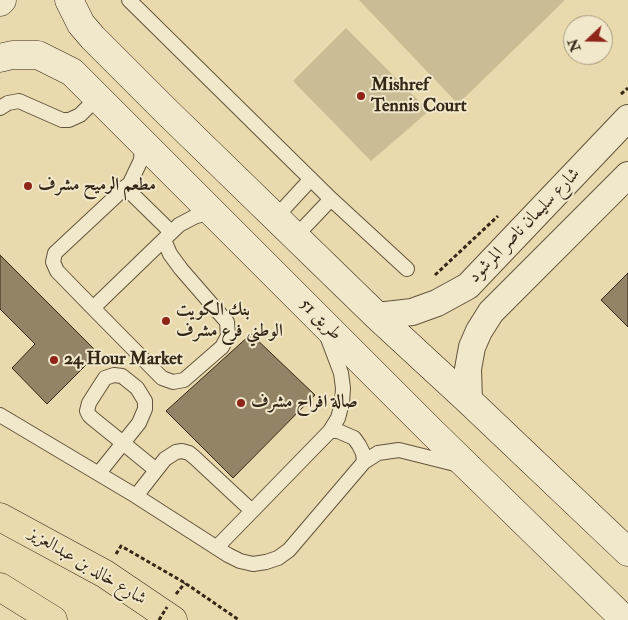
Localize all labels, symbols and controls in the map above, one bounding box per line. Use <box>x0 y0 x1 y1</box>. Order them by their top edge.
north arrow <box>563 15 613 65</box>
text: N <box>564 36 585 54</box>
place label: Mishref Tennis Court <box>371 75 467 118</box>
marker: Mishref Tennis Court <box>355 90 367 102</box>
street label: شارع سليمان ناصر المرشود <box>465 164 585 288</box>
place label: مطعم الرميح مشرف <box>38 175 156 197</box>
marker: مطعم الرميح مشرف <box>22 180 34 192</box>
street label: طريق 51 <box>294 294 346 346</box>
place label: بنك الكويت الوطني فرع مشرف <box>176 300 283 342</box>
marker: بنك الكويت الوطني فرع مشرف <box>160 315 172 327</box>
place label: 24 Hour Market <box>64 349 183 371</box>
marker: 24 Hour Market <box>48 354 60 366</box>
place label: صالة افراح مشرف <box>251 392 358 414</box>
marker: صالة افراح مشرف <box>235 397 247 409</box>
street label: شارع خالد بن عبدالعزيز <box>24 523 150 611</box>

